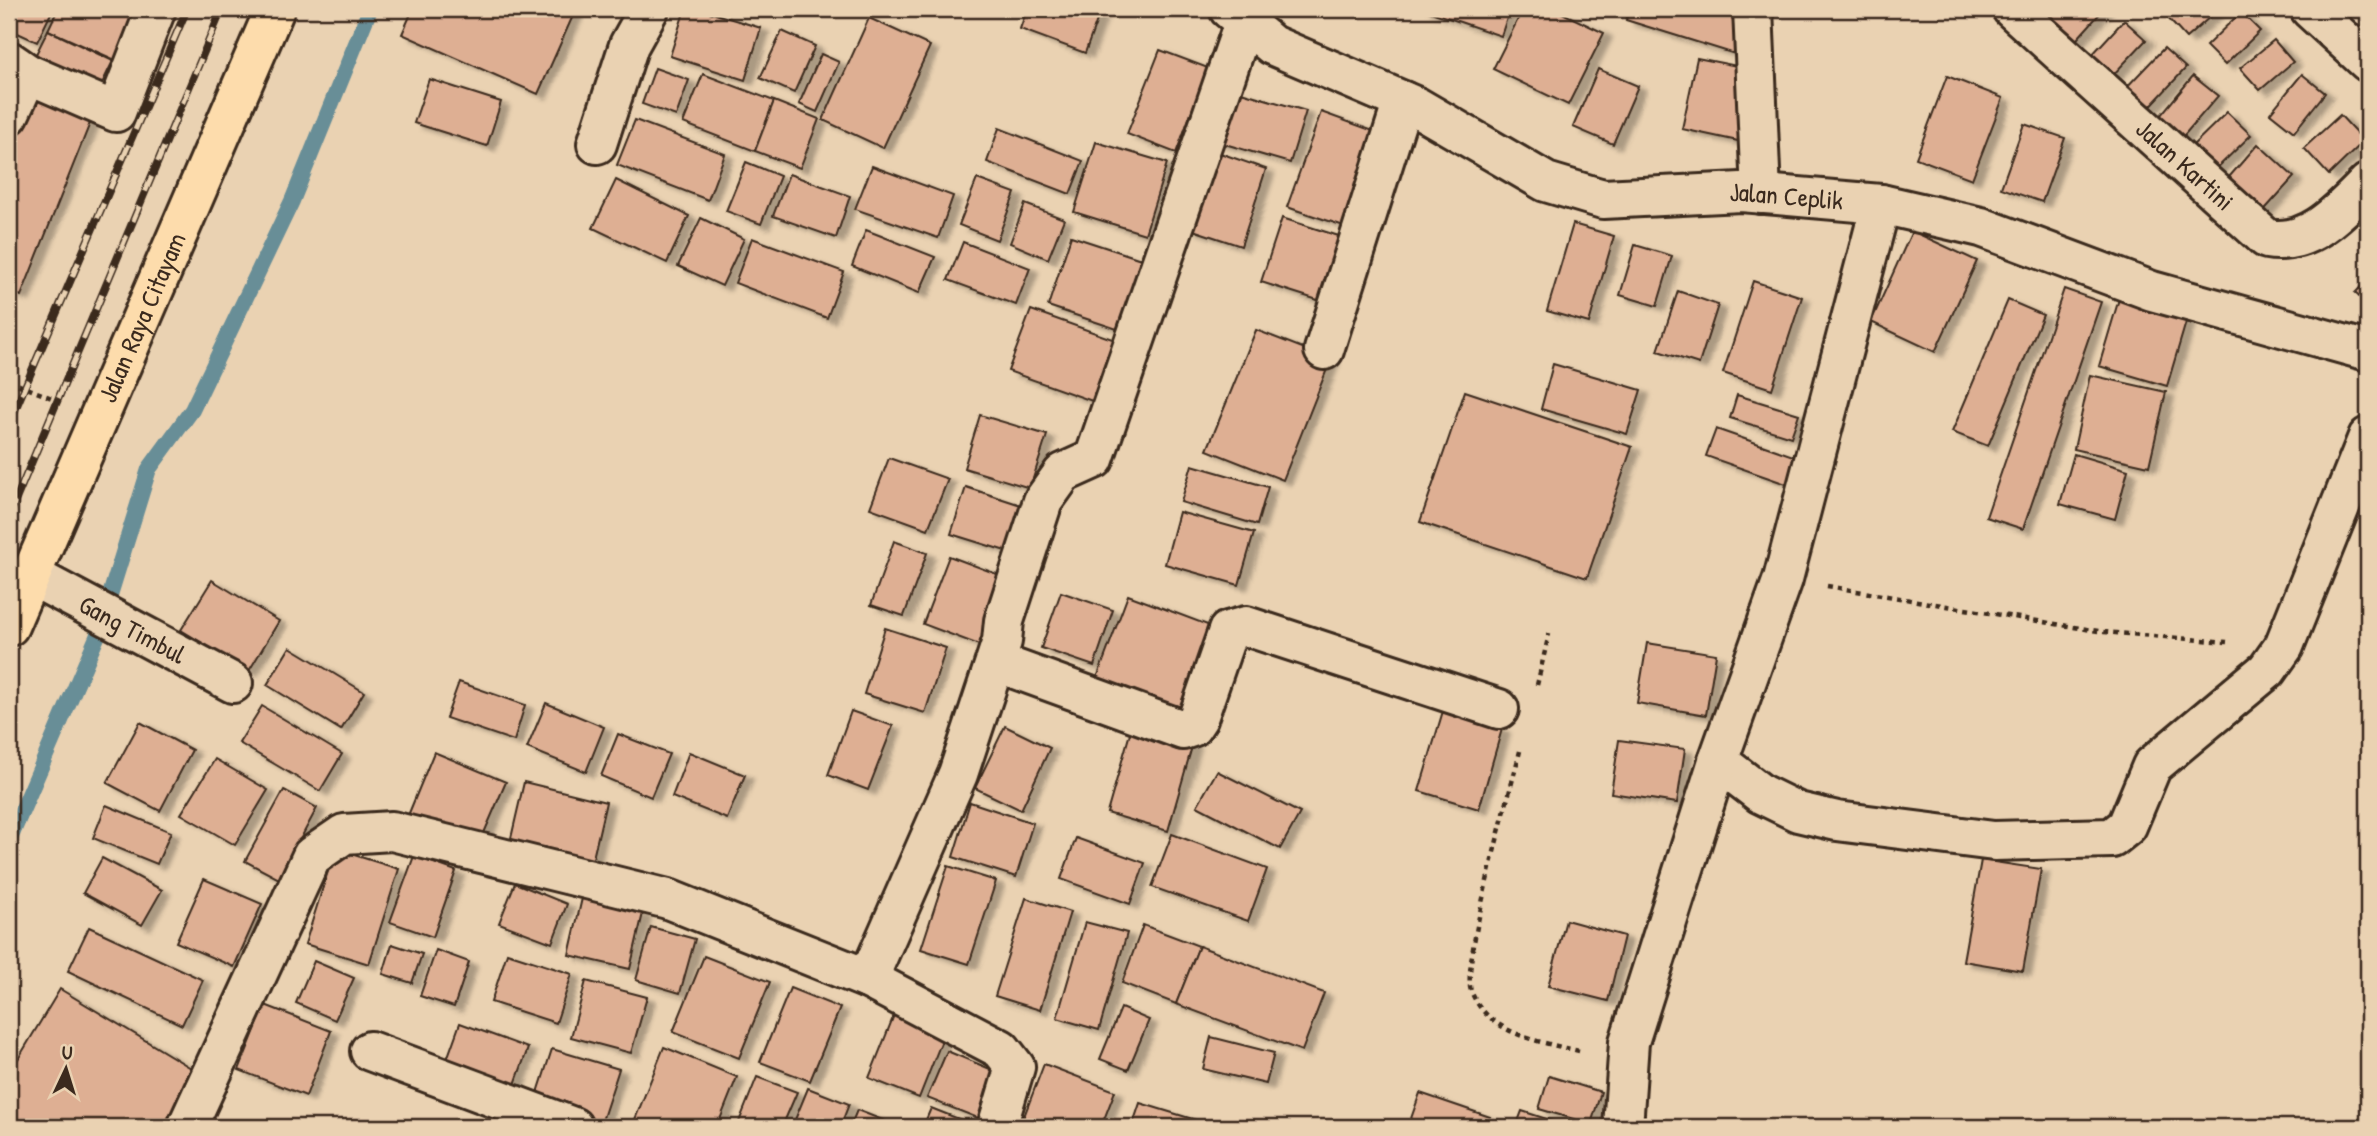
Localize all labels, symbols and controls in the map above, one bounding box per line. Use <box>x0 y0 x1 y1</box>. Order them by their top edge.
street label: Jalan Kartini <box>2129 111 2242 218</box>
street label: Jalan Ceplik <box>1728 174 1845 218</box>
street label: Jalan Raya Citayam <box>89 227 194 408</box>
street label: Gang Timbul <box>73 586 192 672</box>
north arrow <box>32 1034 102 1104</box>
text: U <box>61 1039 74 1065</box>

